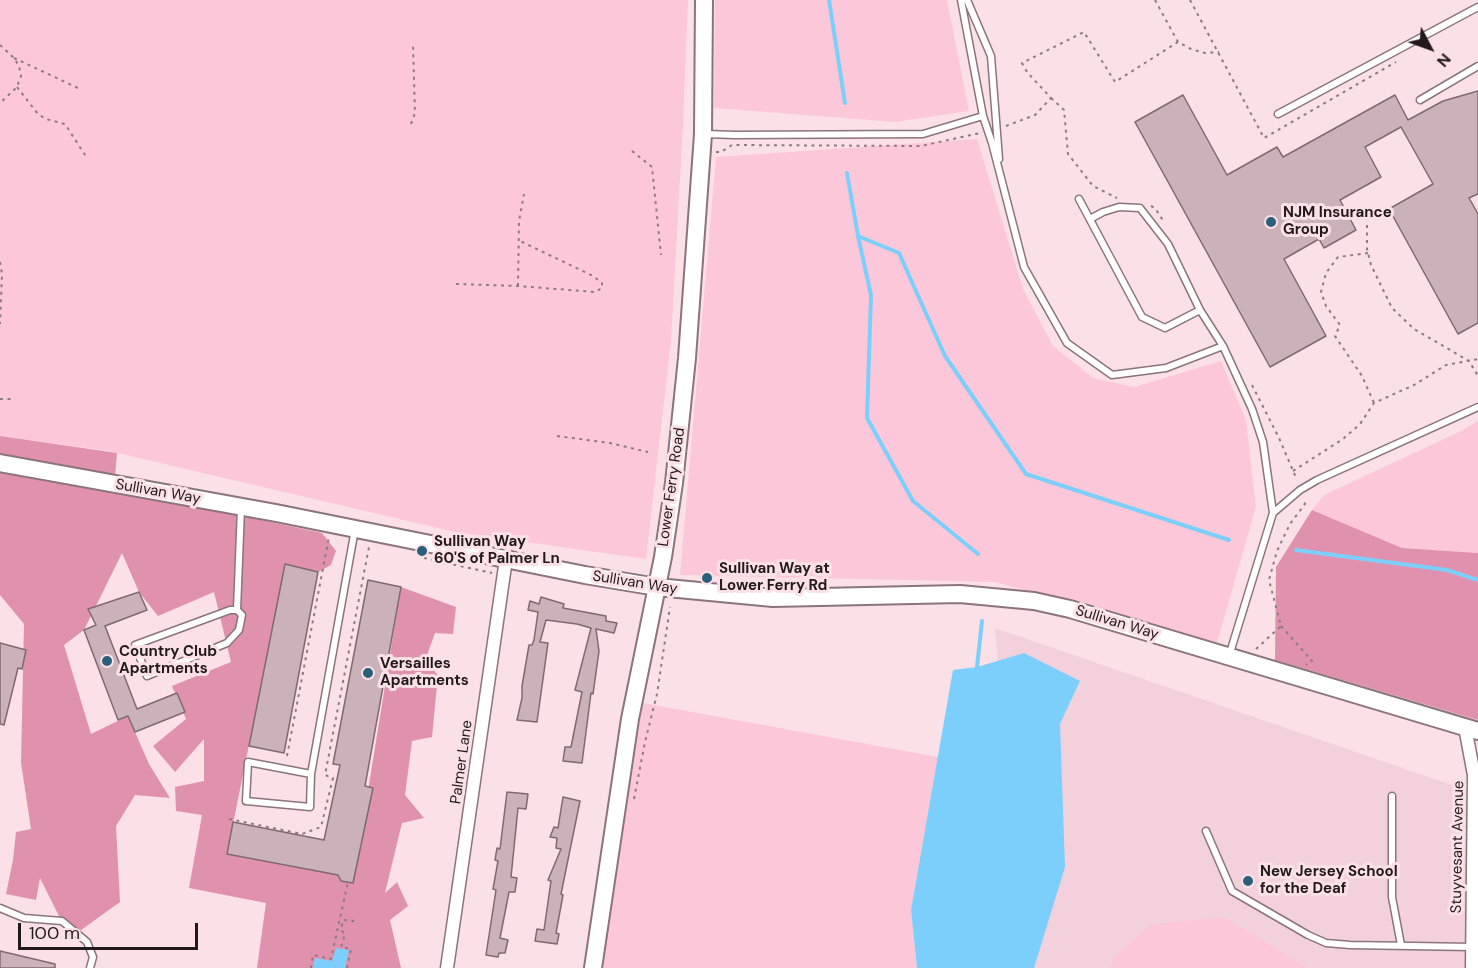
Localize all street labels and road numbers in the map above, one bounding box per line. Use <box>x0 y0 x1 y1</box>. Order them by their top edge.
street label: Lower Ferry Road <box>655 426 689 548</box>
street label: Sullivan Way <box>114 476 202 508</box>
street label: Sullivan Way <box>591 567 679 599</box>
street label: Sullivan Way <box>1073 602 1161 644</box>
street label: Palmer Lane <box>447 719 477 805</box>
street label: Stuyvesant Avenue <box>1448 781 1468 913</box>

